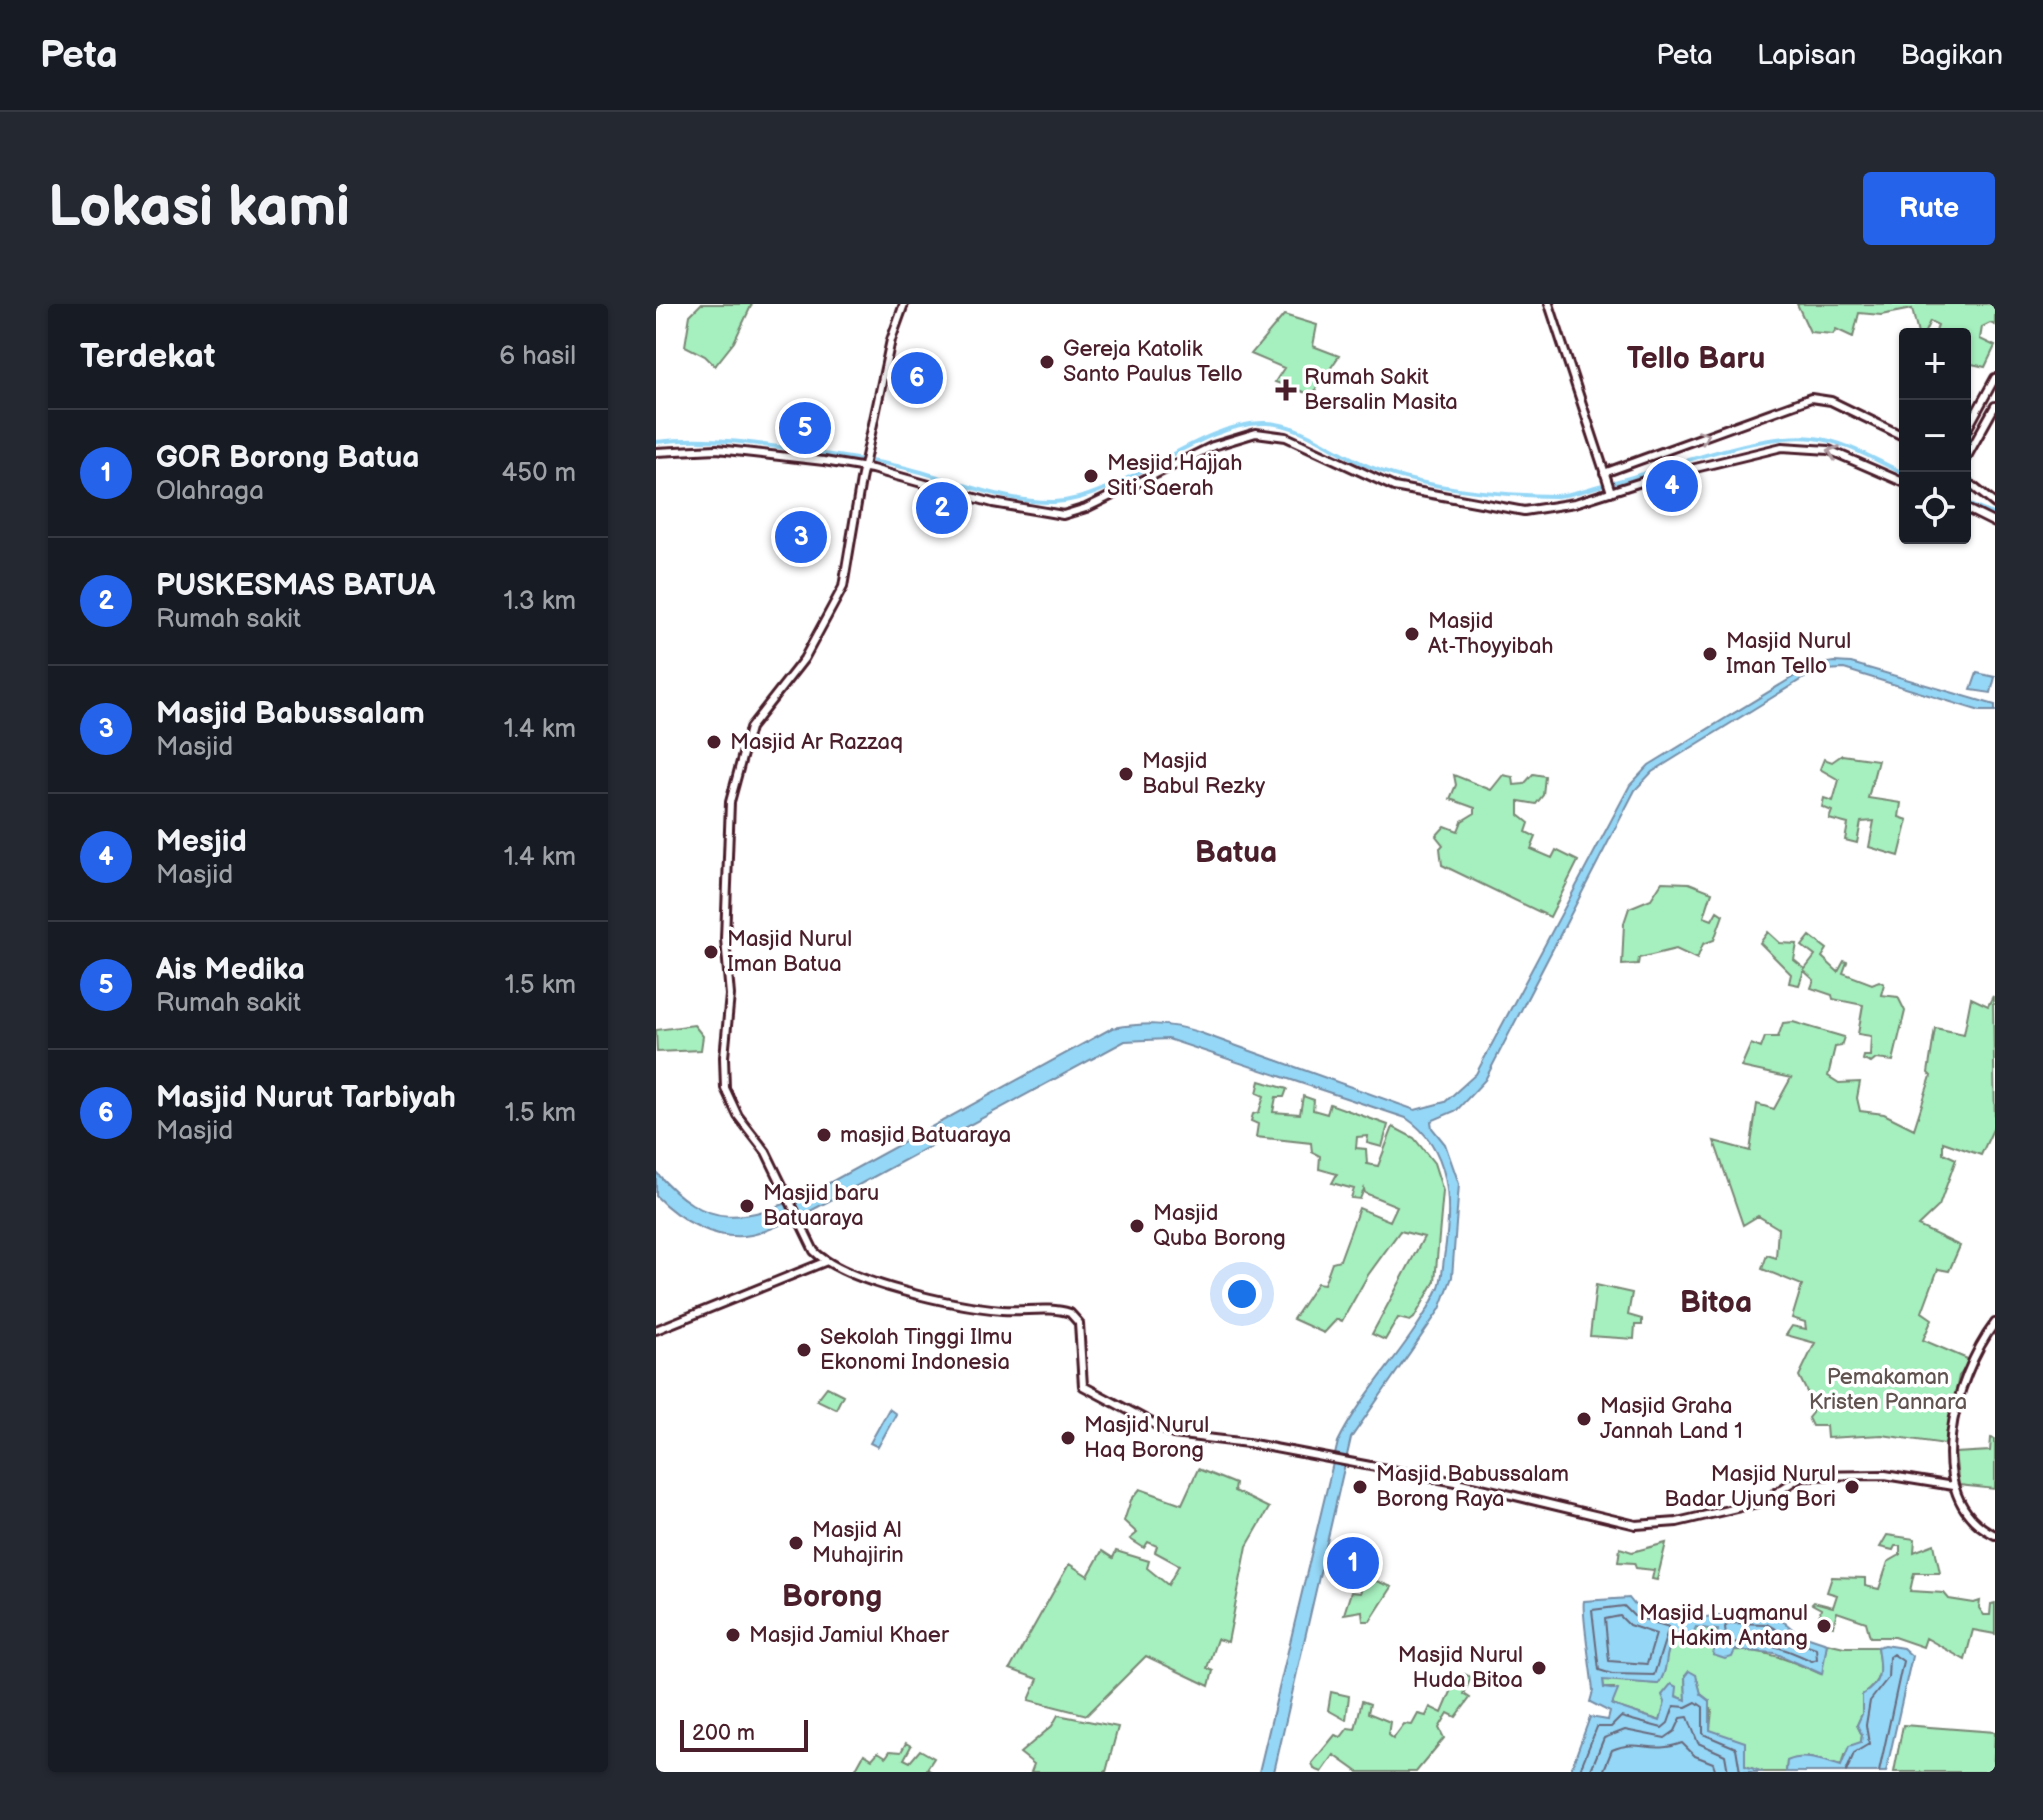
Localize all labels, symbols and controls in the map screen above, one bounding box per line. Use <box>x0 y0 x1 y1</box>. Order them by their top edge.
text: Peta <box>40 33 118 78</box>
text: Peta <box>1656 39 1713 72</box>
text: Lapisan <box>1757 39 1856 72</box>
text: Bagikan <box>1900 39 2003 72</box>
button: Rute <box>1863 172 1995 245</box>
text: Lokasi kami <box>48 175 350 242</box>
map controls <box>1899 328 1971 544</box>
button: + <box>1899 328 1971 400</box>
text: Terdekat <box>80 336 215 377</box>
place label: Gereja Katolik Santo Paulus Tello <box>1063 336 1243 388</box>
text: 6 hasil <box>499 341 576 372</box>
district label: Tello Baru <box>1627 341 1765 377</box>
pin: 6 <box>891 348 943 408</box>
marker: Gereja Katolik Santo Paulus Tello <box>1038 353 1056 371</box>
place label: Rumah Sakit Bersalin Masita <box>1304 364 1458 416</box>
marker: Rumah Sakit Bersalin Masita <box>1275 379 1297 401</box>
pin: 5 <box>779 398 831 458</box>
button: − <box>1899 400 1971 472</box>
one-way arrow <box>1696 429 1710 446</box>
text: GOR Borong Batua <box>156 440 420 476</box>
one-way arrow <box>1827 446 1841 462</box>
place label: Mesjid Hajjah Siti Saerah <box>1107 450 1242 502</box>
pin: 4 <box>1646 456 1698 516</box>
text: 1 <box>101 458 111 489</box>
text: 450 m <box>501 458 576 489</box>
marker: Mesjid Hajjah Siti Saerah <box>1082 467 1100 485</box>
button: locate <box>1899 472 1971 544</box>
text: Olahraga <box>156 476 264 507</box>
pin: 2 <box>916 478 968 538</box>
pin: 3 <box>775 507 827 567</box>
text: PUSKESMAS BATUA <box>156 568 435 604</box>
text: 2 <box>98 586 114 617</box>
text: 1.3 km <box>504 586 576 617</box>
text: Rumah sakit <box>156 604 301 635</box>
place label: Masjid At-Thoyyibah <box>1428 608 1554 660</box>
marker: Masjid At-Thoyyibah <box>1403 625 1421 643</box>
place label: Masjid Nurul Iman Tello <box>1726 628 1851 680</box>
marker: Masjid Nurul Iman Tello <box>1701 645 1719 663</box>
text: Masjid Babussalam <box>156 696 425 732</box>
text: 3 <box>98 714 114 745</box>
text: 1.4 km <box>504 714 576 745</box>
place label: Masjid Ar Razzaq <box>730 729 903 756</box>
text: Masjid <box>156 732 233 763</box>
marker: Masjid Ar Razzaq <box>705 733 723 751</box>
place label: Masjid Babul Rezky <box>1142 748 1265 800</box>
marker: Masjid Babul Rezky <box>1117 765 1135 783</box>
text: Mesjid <box>156 824 247 860</box>
district label: Batua <box>1195 835 1277 871</box>
text: 4 <box>98 842 114 873</box>
text: 1.4 km <box>504 842 576 873</box>
text: Masjid <box>156 860 233 891</box>
place label: Masjid Nurul Iman Batua <box>727 926 852 978</box>
marker: Masjid Nurul Iman Batua <box>702 943 720 961</box>
text: Ais Medika <box>156 952 305 988</box>
text: 5 <box>98 970 114 1001</box>
text: 1.5 km <box>505 970 576 1001</box>
text: Rumah sakit <box>156 988 301 1019</box>
text: Masjid Nurut Tarbiyah <box>156 1080 456 1116</box>
text: 6 <box>98 1098 114 1129</box>
text: 1.5 km <box>505 1098 576 1129</box>
text: Masjid <box>156 1116 233 1147</box>
place label: masjid Batuaraya <box>840 1122 1011 1149</box>
marker: masjid Batuaraya <box>815 1126 833 1144</box>
place label: Masjid baru Batuaraya <box>763 1180 879 1232</box>
marker: Masjid baru Batuaraya <box>738 1197 756 1215</box>
place label: Masjid Quba Borong <box>1153 1200 1286 1252</box>
marker: Masjid Quba Borong <box>1128 1217 1146 1235</box>
your location <box>1222 1274 1262 1314</box>
district label: Bitoa <box>1680 1285 1752 1321</box>
place label: Sekolah Tinggi Ilmu Ekonomi Indonesia <box>820 1324 1012 1376</box>
marker: Sekolah Tinggi Ilmu Ekonomi Indonesia <box>795 1341 813 1359</box>
park label: Pemakaman Kristen Pannara <box>1809 1364 1967 1416</box>
place label: Masjid Graha Jannah Land 1 <box>1600 1393 1743 1445</box>
marker: Masjid Graha Jannah Land 1 <box>1575 1410 1593 1428</box>
place label: Masjid Nurul Haq Borong <box>1084 1412 1209 1464</box>
marker: Masjid Nurul Haq Borong <box>1059 1429 1077 1447</box>
place label: Masjid Babussalam Borong Raya <box>1376 1461 1569 1513</box>
place label: Masjid Nurul Badar Ujung Bori <box>1664 1461 1836 1513</box>
marker: Masjid Babussalam Borong Raya <box>1351 1478 1369 1496</box>
marker: Masjid Nurul Badar Ujung Bori <box>1843 1478 1861 1496</box>
place label: Masjid Al Muhajirin <box>812 1517 904 1569</box>
pin: 1 <box>1327 1533 1379 1593</box>
marker: Masjid Al Muhajirin <box>787 1534 805 1552</box>
district label: Borong <box>782 1579 882 1615</box>
place label: Masjid Luqmanul Hakim Antang <box>1639 1600 1808 1652</box>
marker: Masjid Luqmanul Hakim Antang <box>1815 1617 1833 1635</box>
place label: Masjid Jamiul Khaer <box>749 1622 950 1649</box>
marker: Masjid Jamiul Khaer <box>724 1626 742 1644</box>
place label: Masjid Nurul Huda Bitoa <box>1398 1642 1523 1694</box>
marker: Masjid Nurul Huda Bitoa <box>1530 1659 1548 1677</box>
scale bar <box>680 1716 808 1752</box>
text: 200 m <box>692 1720 755 1747</box>

